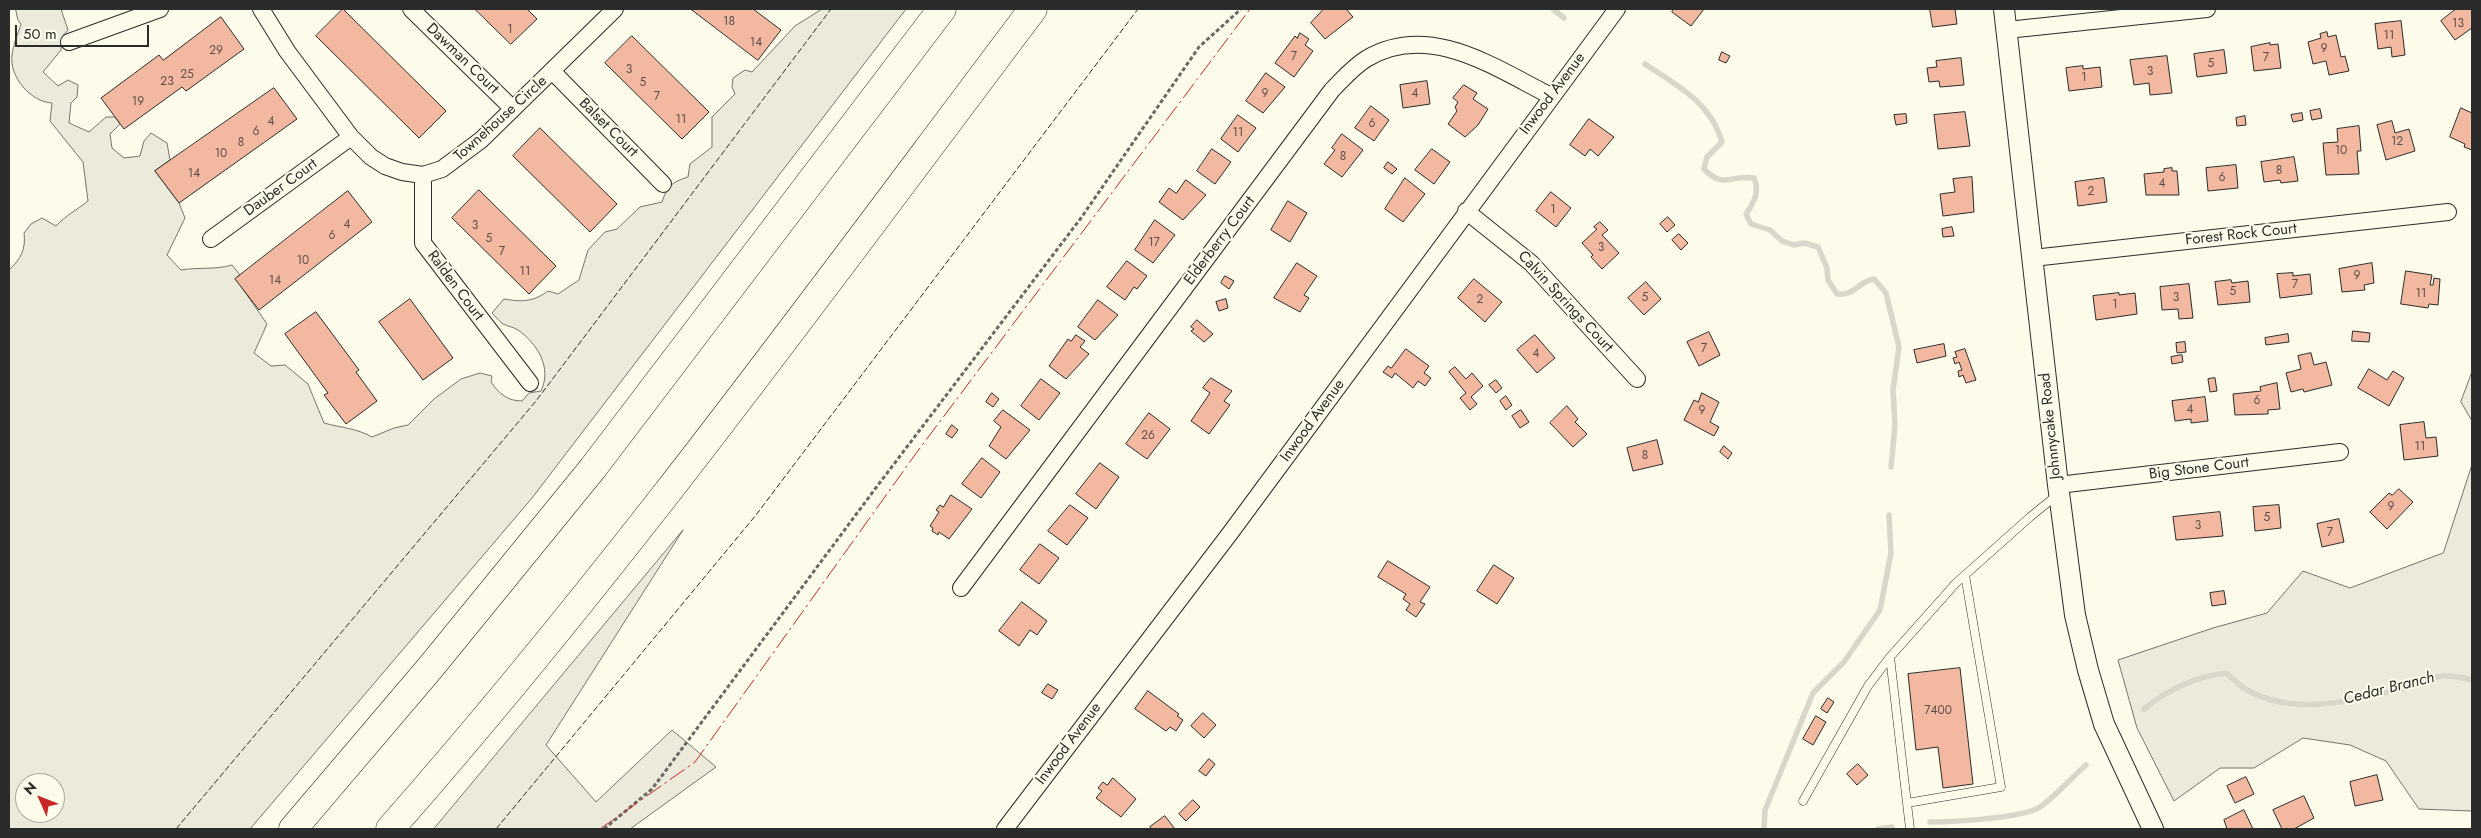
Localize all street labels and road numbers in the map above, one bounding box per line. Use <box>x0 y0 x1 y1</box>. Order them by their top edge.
street label: Dawman Court <box>422 20 502 98</box>
street label: Inwood Avenue <box>1516 50 1590 138</box>
street label: Townehouse Circle <box>451 73 551 165</box>
street label: Balset Court <box>575 95 641 161</box>
street label: Dauber Court <box>241 155 321 221</box>
street label: Elderberry Court <box>1181 193 1259 289</box>
street label: Forest Rock Court <box>2184 220 2298 250</box>
street label: Ralden Court <box>423 248 487 324</box>
street label: Calvin Springs Court <box>1514 248 1616 356</box>
street label: Johnnycake Road <box>2036 372 2066 480</box>
street label: Inwood Avenue <box>1277 376 1349 466</box>
street label: Big Stone Court <box>2148 454 2250 484</box>
street label: Inwood Avenue <box>1032 700 1106 788</box>

